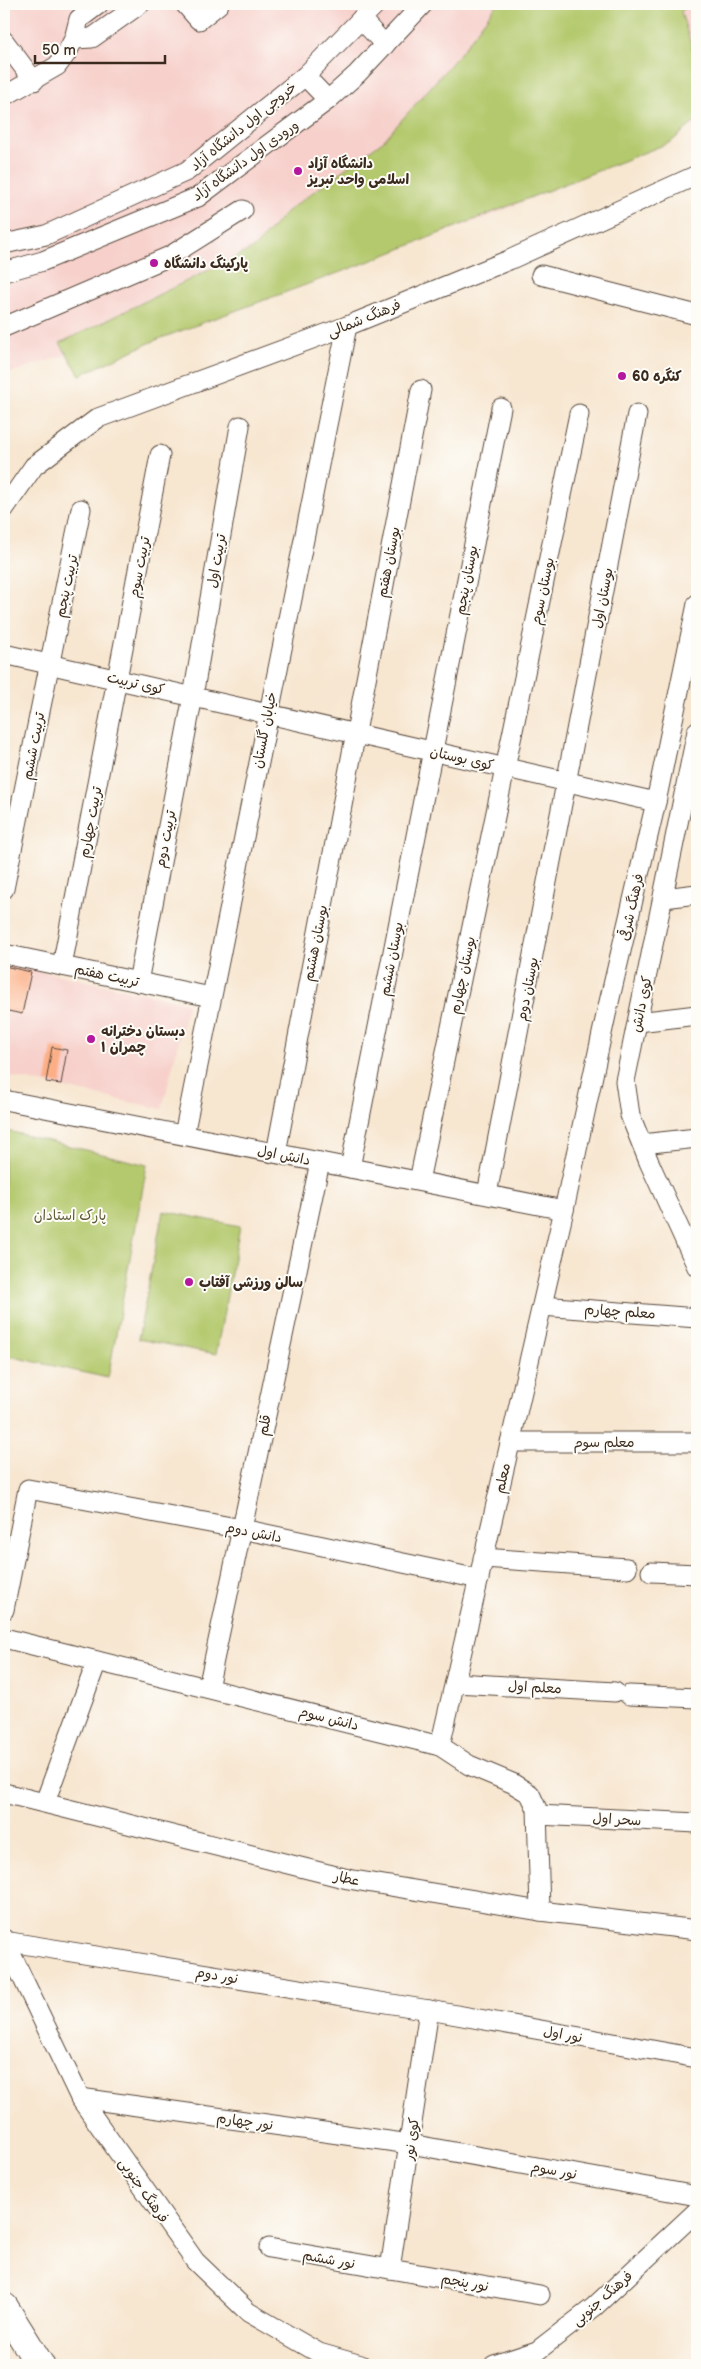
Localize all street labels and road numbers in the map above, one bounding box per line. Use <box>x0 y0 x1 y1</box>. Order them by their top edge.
street label: خروجی اول دانشگاه آزاد <box>187 78 300 174</box>
street label: ورودی اول دانشگاه آزاد <box>189 116 302 206</box>
street label: فرهنگ شمالی <box>325 296 404 341</box>
street label: بوستان هفتم <box>373 525 406 599</box>
street label: تربیت اول <box>203 532 230 590</box>
street label: تربیت سوم <box>125 534 157 600</box>
street label: بوستان پنجم <box>451 544 483 617</box>
street label: تربیت پنجم <box>52 552 84 619</box>
street label: بوستان سوم <box>527 556 561 627</box>
street label: بوستان اول <box>588 566 617 630</box>
street label: کوی تربیت <box>105 669 166 698</box>
street label: خیابان گلستان <box>249 690 280 770</box>
street label: تربیت ششم <box>19 710 51 782</box>
street label: کوی بوستان <box>428 743 495 774</box>
street label: تربیت چهارم <box>75 784 108 860</box>
street label: تربیت دوم <box>152 808 182 870</box>
street label: فرهنگ شرقی <box>616 872 647 942</box>
street label: بوستان هشتم <box>300 903 333 983</box>
street label: بوستان ششم <box>376 921 409 998</box>
street label: بوستان چهارم <box>446 935 481 1016</box>
street label: بوستان دوم <box>513 956 544 1023</box>
street label: تربیت هفتم <box>73 960 142 993</box>
street label: کوی دانش <box>627 974 656 1034</box>
street label: دانش اول <box>256 1142 312 1169</box>
street label: معلم چهارم <box>584 1301 656 1324</box>
street label: قلم <box>254 1413 277 1438</box>
street label: معلم سوم <box>573 1434 635 1454</box>
street label: معلم <box>491 1461 516 1495</box>
street label: دانش دوم <box>224 1519 283 1548</box>
street label: معلم اول <box>508 1678 562 1699</box>
street label: دانش سوم <box>297 1703 360 1737</box>
street label: سحر اول <box>592 1810 642 1829</box>
street label: عطار <box>332 1867 361 1889</box>
street label: نور دوم <box>194 1964 239 1989</box>
street label: نور اول <box>542 2023 584 2046</box>
street label: نور چهارم <box>215 2109 274 2136</box>
street label: کوی نور <box>400 2117 423 2163</box>
street label: فرهنگ جنوبی <box>114 2155 172 2227</box>
street label: نور سوم <box>529 2158 578 2186</box>
street label: نور ششم <box>301 2247 357 2274</box>
street label: فرهنگ جنوبی <box>568 2267 637 2330</box>
street label: نور پنجم <box>439 2270 490 2297</box>

